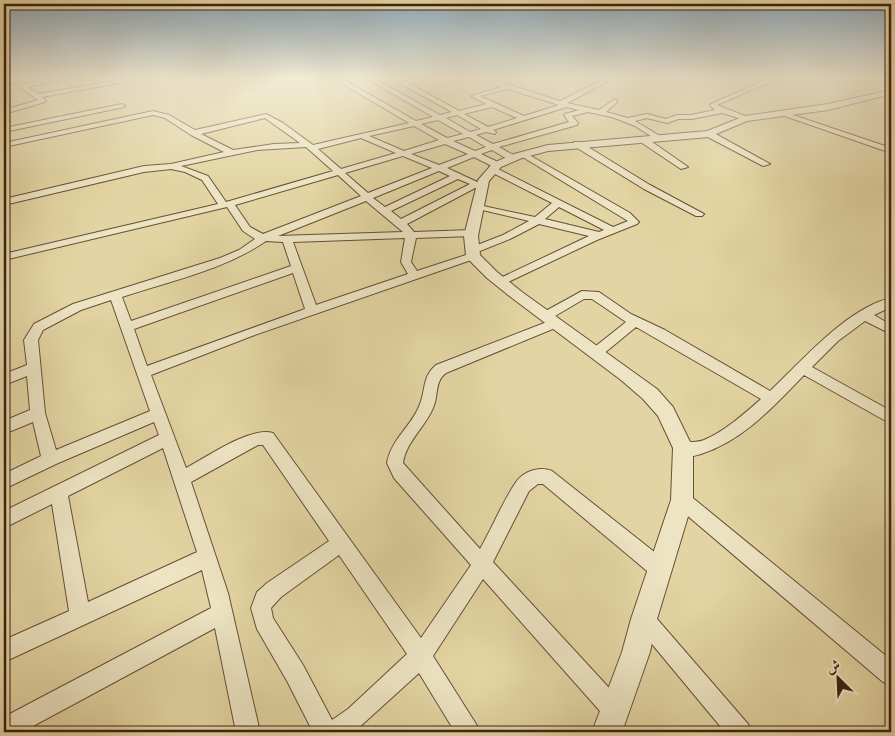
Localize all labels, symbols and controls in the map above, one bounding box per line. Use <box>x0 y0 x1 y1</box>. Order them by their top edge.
north arrow <box>812 654 862 704</box>
text: ش <box>823 655 843 677</box>

